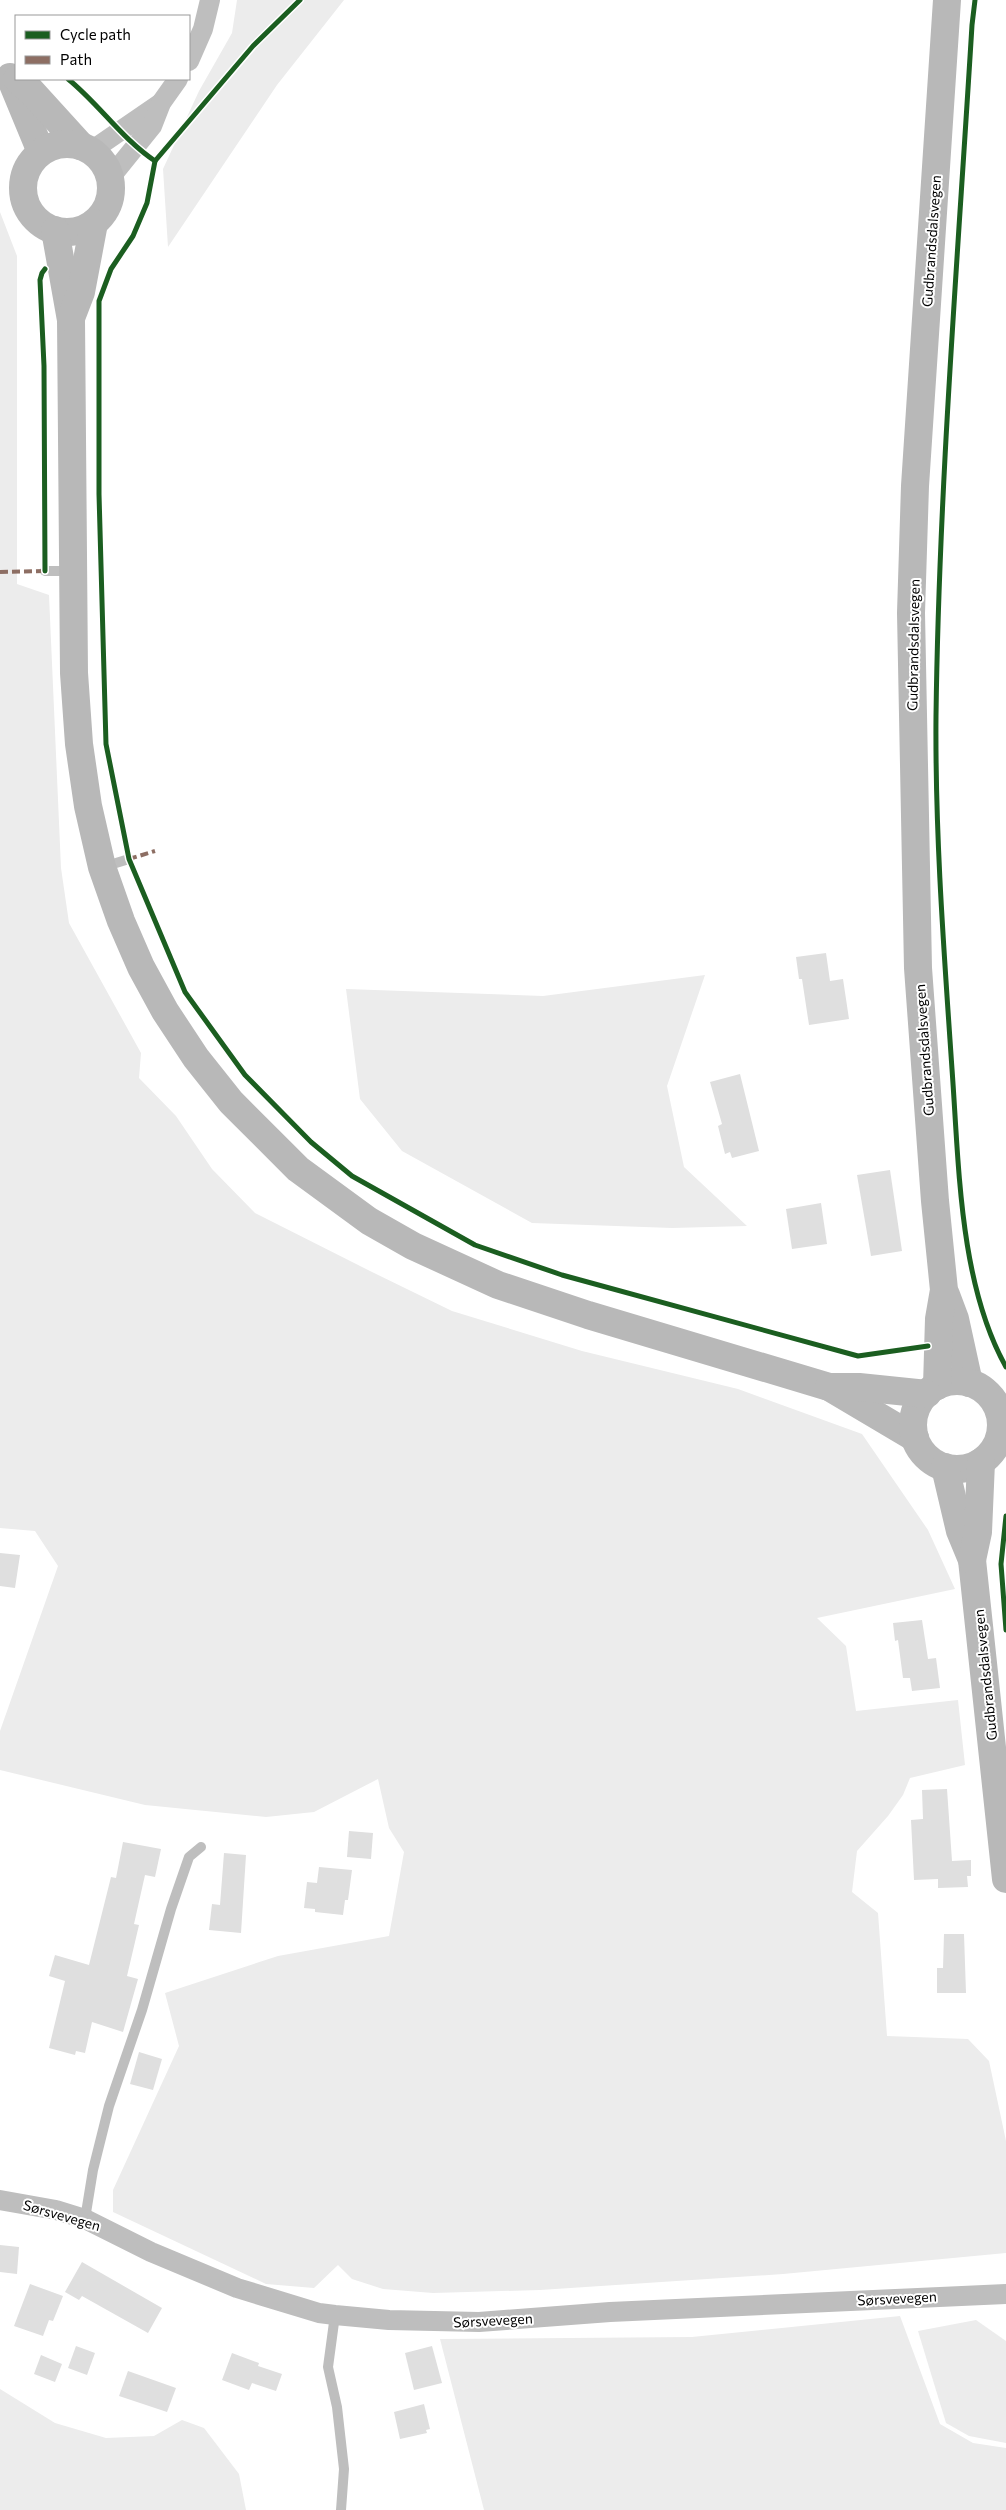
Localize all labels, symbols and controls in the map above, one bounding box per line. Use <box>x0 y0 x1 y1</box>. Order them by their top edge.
legend <box>15 15 190 80</box>
text: Cycle path <box>60 25 131 43</box>
text: Path <box>60 50 92 68</box>
street label: Gudbrandsdalsvegen <box>918 175 944 307</box>
street label: Gudbrandsdalsvegen <box>903 579 923 711</box>
street label: Gudbrandsdalsvegen <box>911 984 937 1116</box>
street label: Gudbrandsdalsvegen <box>970 1608 1000 1742</box>
street label: Sørsvevegen <box>21 2196 103 2234</box>
street label: Sørsvevegen <box>857 2287 937 2309</box>
street label: Sørsvevegen <box>453 2309 533 2331</box>

